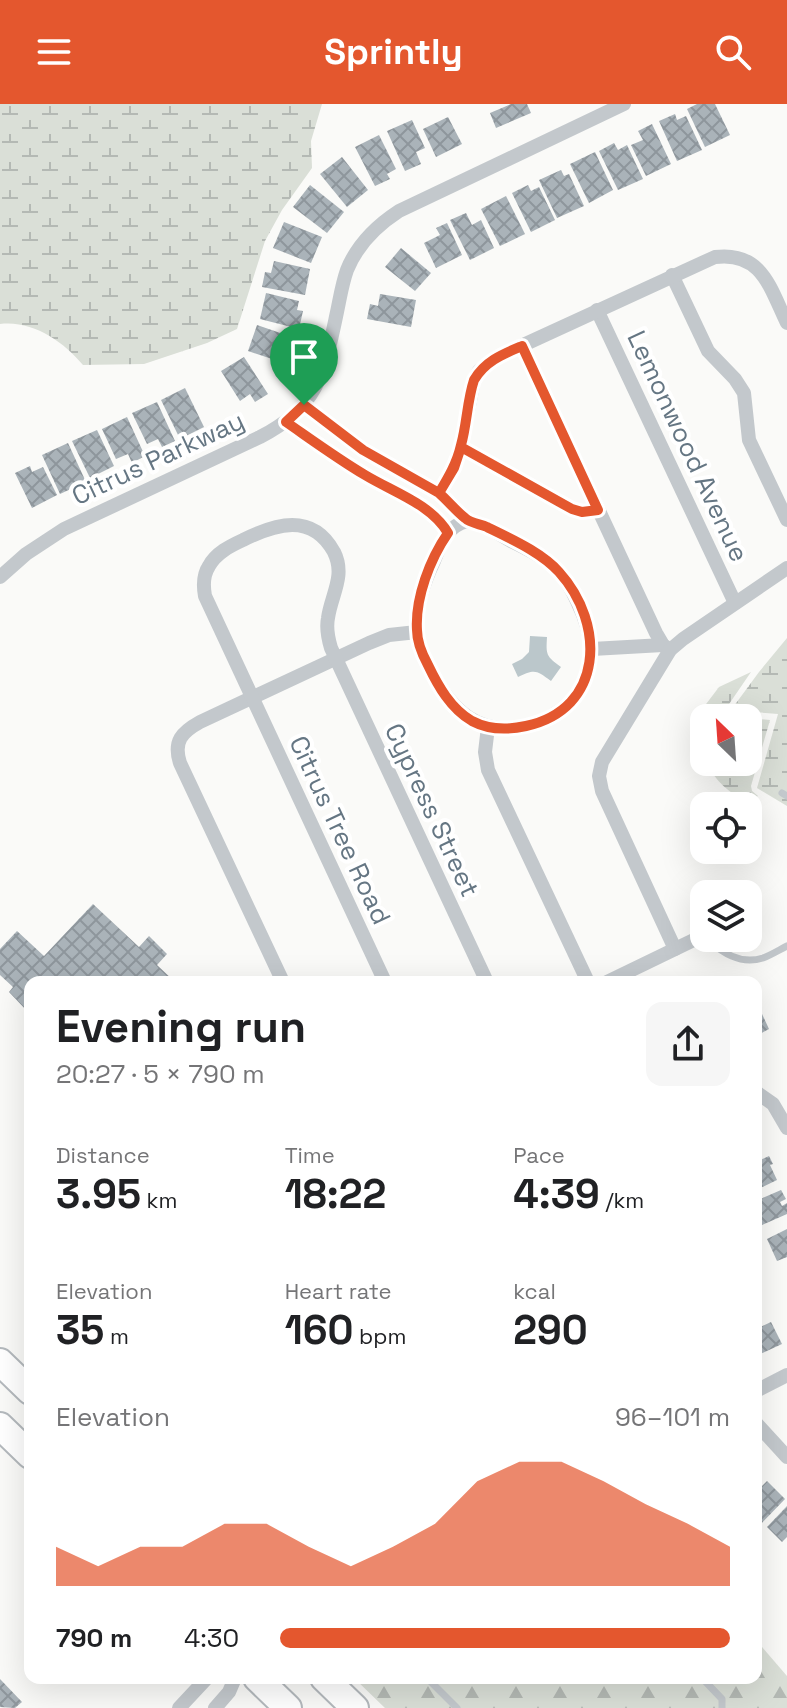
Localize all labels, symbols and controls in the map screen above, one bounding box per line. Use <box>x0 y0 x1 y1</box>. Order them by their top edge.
text: Sprintly <box>324 29 463 75</box>
icon: menu <box>32 30 76 74</box>
icon: search <box>711 30 755 74</box>
pin <box>270 323 338 405</box>
street label: Lemonwood Avenue <box>619 325 757 567</box>
icon: arrive <box>282 335 326 379</box>
street label: Citrus Parkway <box>66 403 250 513</box>
north arrow <box>690 704 762 776</box>
map controls <box>690 704 762 952</box>
street label: Cypress Street <box>377 718 487 902</box>
street label: Citrus Tree Road <box>281 730 399 930</box>
button: locate <box>690 792 762 864</box>
button: layers <box>690 880 762 952</box>
text: Evening run <box>56 999 306 1055</box>
button: share <box>646 1002 730 1086</box>
text: 20:27 · 5 × 790 m <box>56 1057 265 1091</box>
text: Distance <box>56 1141 150 1169</box>
text: Time <box>285 1141 335 1169</box>
text: Pace <box>513 1141 565 1169</box>
text: 3.95 <box>56 1169 141 1220</box>
text: 18:22 <box>285 1169 386 1220</box>
text: 4:39 <box>513 1169 600 1220</box>
text: km <box>141 1186 177 1214</box>
text: /km <box>600 1186 644 1214</box>
text: Elevation <box>56 1277 152 1305</box>
text: Heart rate <box>285 1277 391 1305</box>
text: kcal <box>513 1277 556 1305</box>
text: 35 <box>56 1305 104 1356</box>
text: 160 <box>285 1305 353 1356</box>
text: 290 <box>513 1305 588 1356</box>
text: m <box>104 1322 129 1350</box>
text: bpm <box>353 1322 406 1350</box>
text: Elevation <box>56 1400 170 1434</box>
text: 96–101 m <box>615 1400 730 1434</box>
text: 790 m <box>56 1621 132 1655</box>
text: 4:30 <box>184 1621 239 1655</box>

